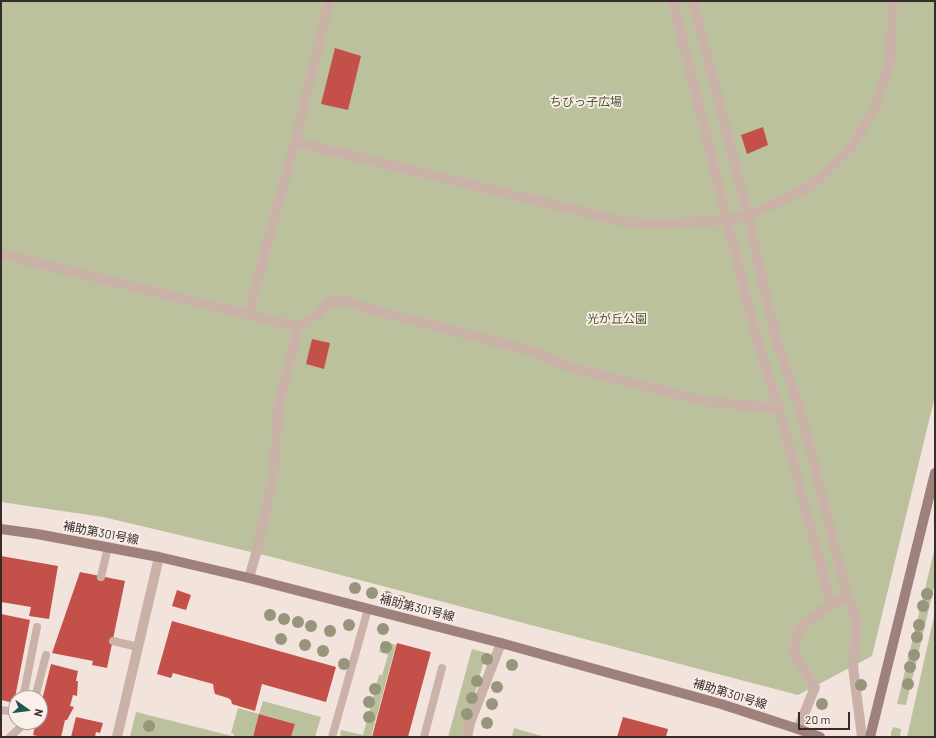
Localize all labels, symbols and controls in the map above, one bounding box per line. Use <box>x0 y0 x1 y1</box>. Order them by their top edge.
park label: ちびっ子広場 <box>550 95 622 109</box>
park label: 光が丘公園 <box>587 312 647 326</box>
street label: 補助第301号線 <box>62 519 140 547</box>
street label: 補助第301号線 <box>378 592 456 624</box>
street label: 補助第301号線 <box>691 676 769 712</box>
north arrow <box>8 690 48 730</box>
scale bar <box>800 704 852 730</box>
text: N <box>32 708 46 718</box>
text: 20 m <box>805 712 831 726</box>

